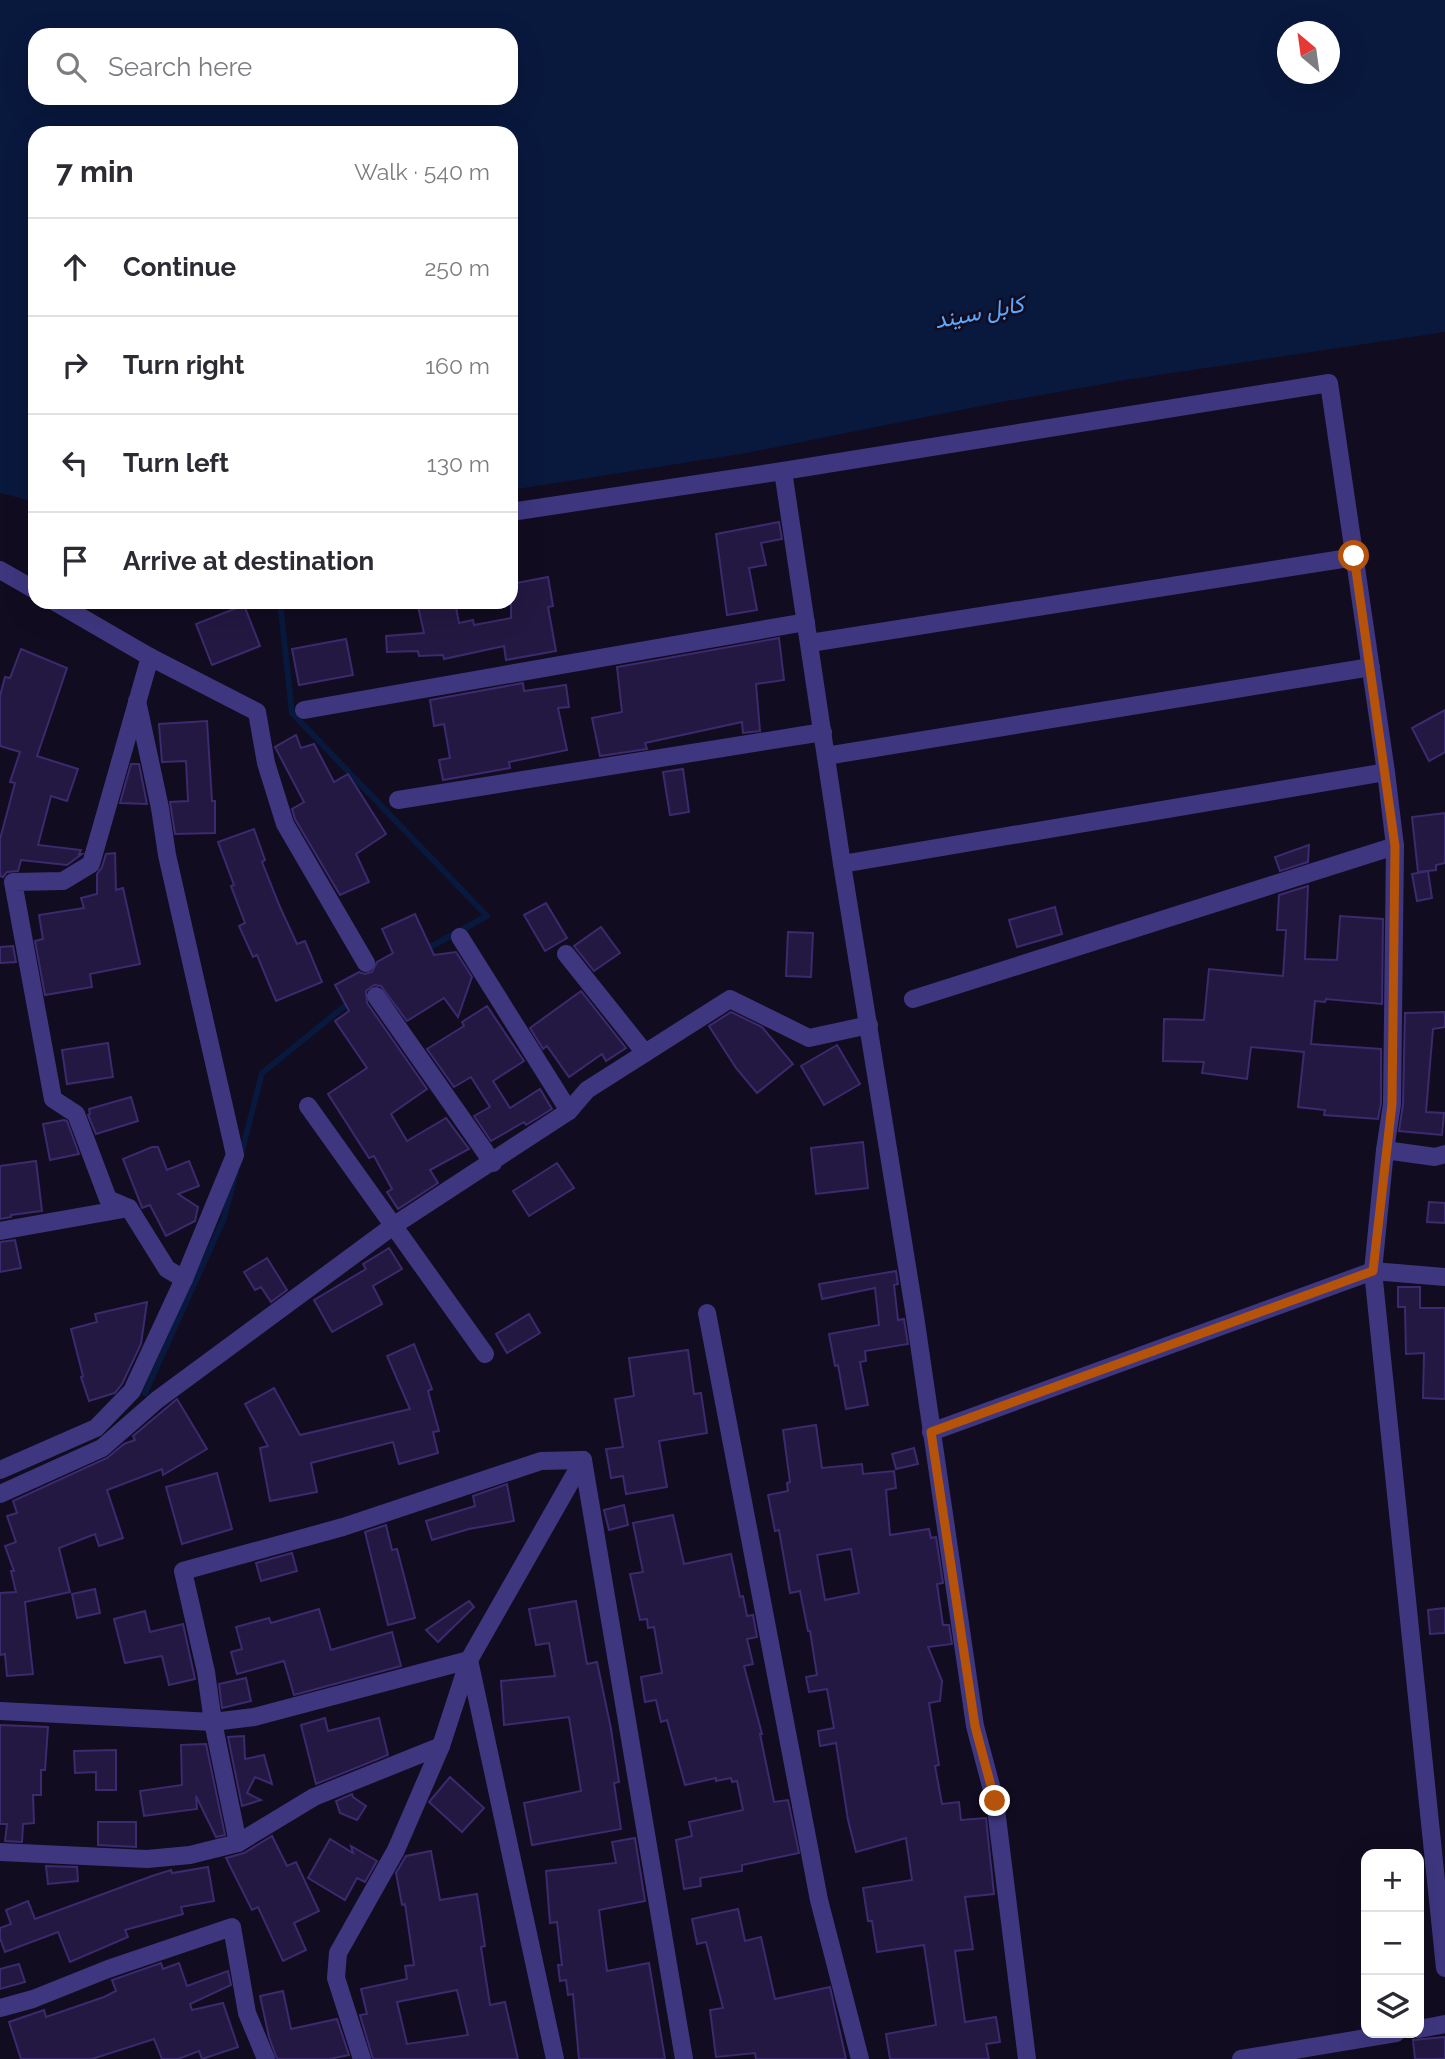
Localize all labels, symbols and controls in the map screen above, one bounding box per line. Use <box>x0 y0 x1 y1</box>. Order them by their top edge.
north arrow <box>1277 21 1340 84</box>
search box <box>28 28 518 105</box>
icon: search <box>52 48 90 86</box>
text: Search here <box>108 52 252 82</box>
text: 7 min <box>56 154 134 189</box>
text: Walk · 540 m <box>354 158 490 185</box>
icon: ahead <box>56 248 94 286</box>
text: Continue <box>123 252 236 282</box>
text: 250 m <box>424 254 490 281</box>
water label: کابل سيند <box>932 289 1030 334</box>
icon: right <box>56 346 94 384</box>
text: Turn right <box>123 350 244 380</box>
text: 160 m <box>425 352 490 379</box>
icon: left <box>56 444 94 482</box>
text: Turn left <box>123 448 229 478</box>
text: 130 m <box>427 450 490 477</box>
route start <box>1338 540 1369 571</box>
icon: arrive <box>56 542 94 580</box>
text: Arrive at destination <box>123 546 374 576</box>
route end <box>979 1785 1010 1816</box>
map controls <box>1361 1849 1424 2038</box>
button: + <box>1361 1849 1424 1912</box>
button: − <box>1361 1912 1424 1975</box>
button: layers <box>1361 1975 1424 2038</box>

